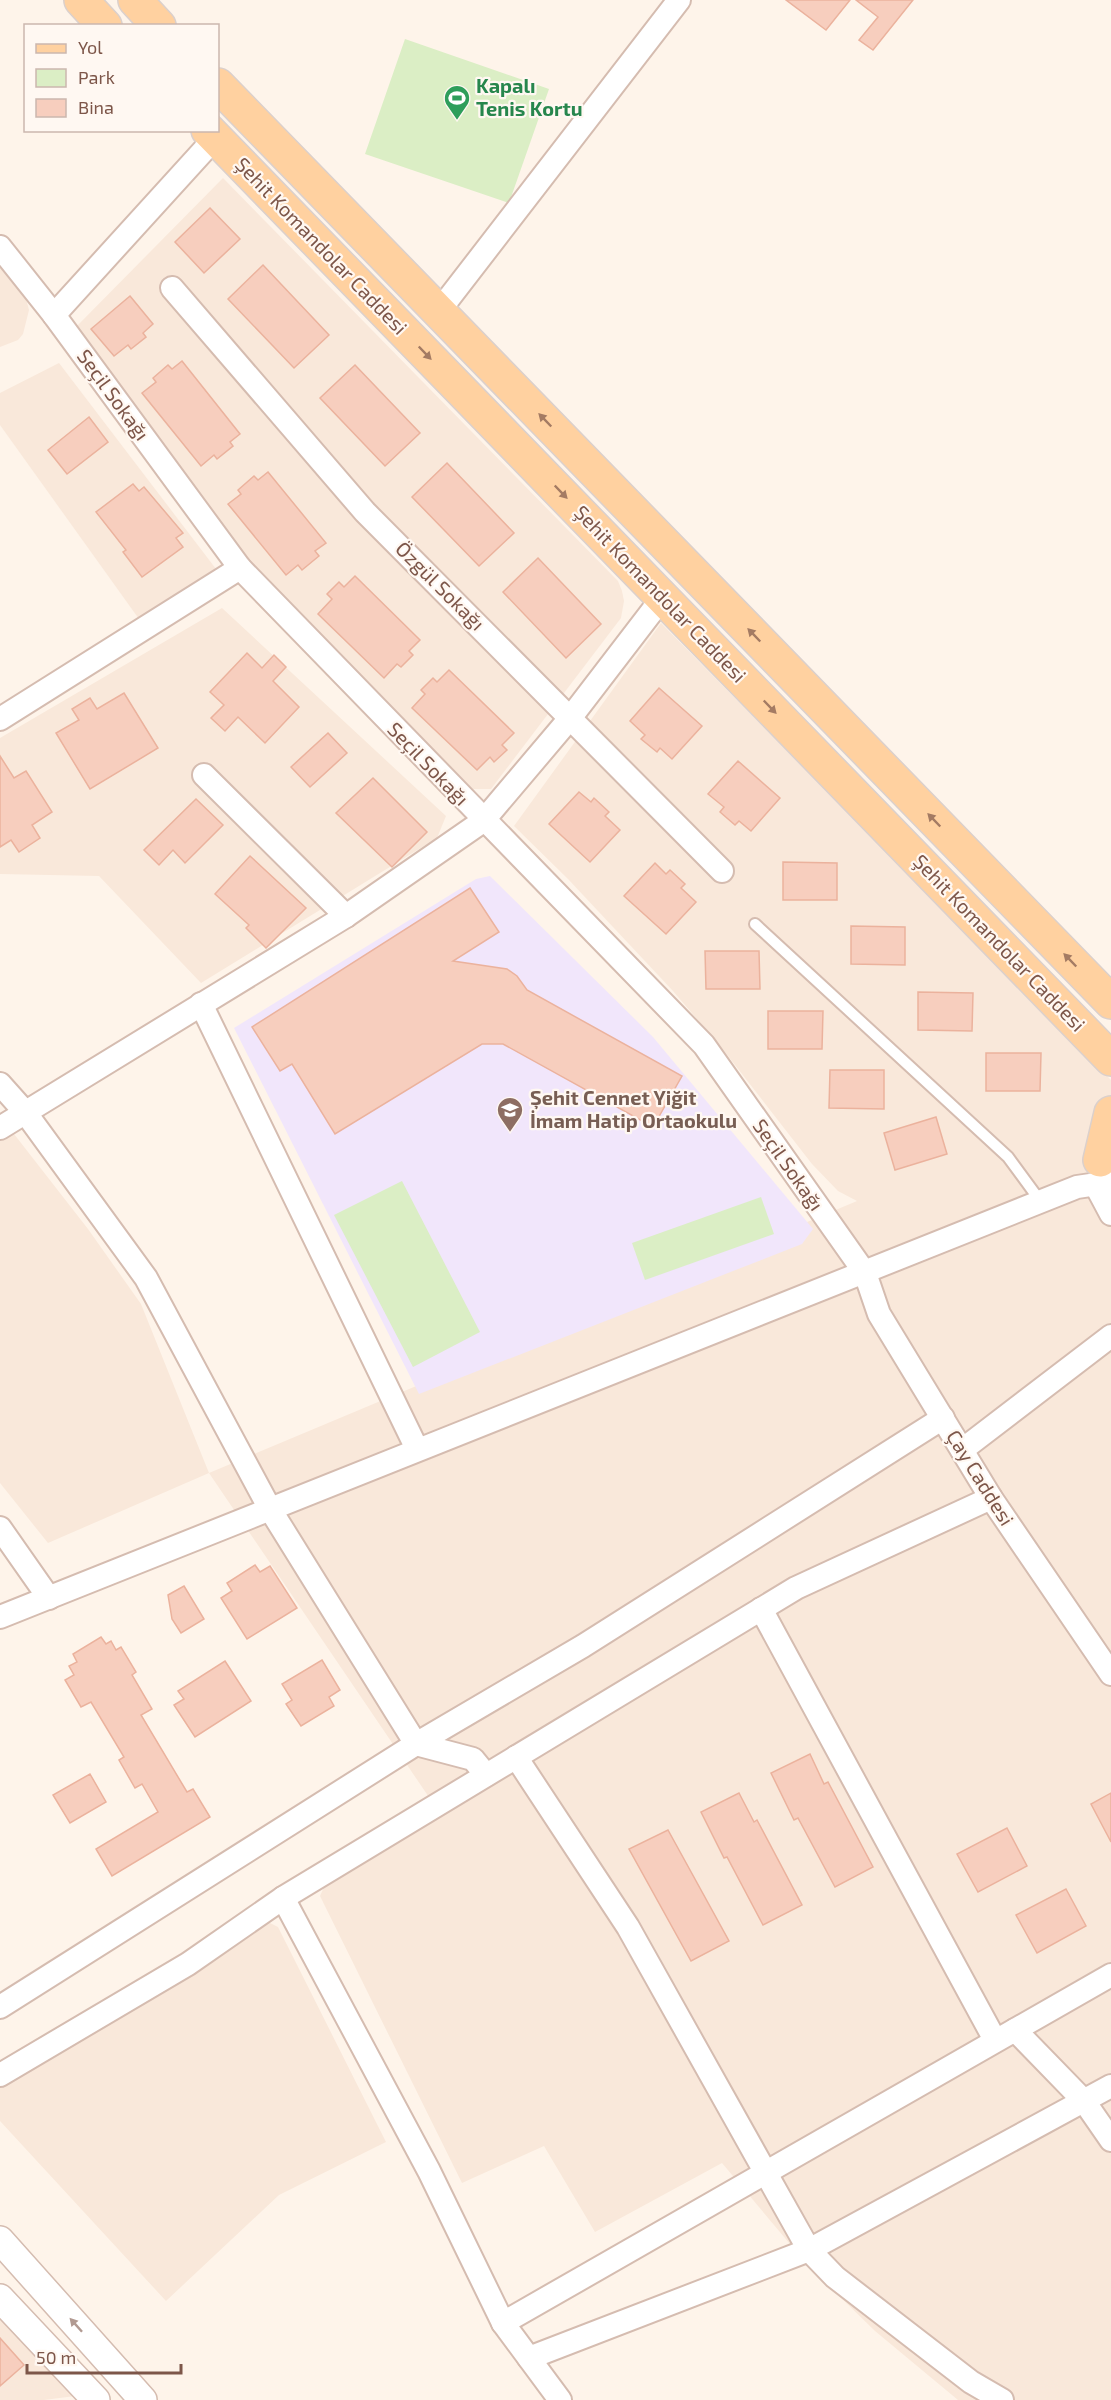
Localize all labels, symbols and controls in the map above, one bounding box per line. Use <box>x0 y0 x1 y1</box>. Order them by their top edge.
legend <box>24 24 219 132</box>
text: Yol <box>78 36 103 58</box>
text: Park <box>78 66 115 88</box>
place label: Kapalı Tenis Kortu <box>476 73 583 120</box>
sports icon: Kapalı Tenis Kortu <box>442 83 472 121</box>
text: Bina <box>78 96 114 118</box>
street label: Şehit Komandolar Caddesi <box>230 152 413 339</box>
street label: Seçil Sokağı <box>72 344 155 445</box>
one-way arrow <box>417 345 431 359</box>
one-way arrow <box>538 413 552 428</box>
one-way arrow <box>554 484 568 499</box>
street label: Şehit Komandolar Caddesi <box>569 500 752 687</box>
street label: Özgül Sokağı <box>391 536 490 635</box>
one-way arrow <box>748 629 762 643</box>
one-way arrow <box>763 700 777 714</box>
street label: Seçil Sokağı <box>382 717 474 811</box>
one-way arrow <box>928 814 942 828</box>
street label: Şehit Komandolar Caddesi <box>908 849 1091 1036</box>
one-way arrow <box>1064 953 1078 967</box>
place label: Şehit Cennet Yiğit İmam Hatip Ortaokulu <box>530 1085 737 1132</box>
school or university icon: Şehit Cennet Yiğit İmam Hatip Ortaokulu <box>495 1095 525 1133</box>
street label: Seçil Sokağı <box>748 1114 829 1215</box>
street label: Çay Caddesi <box>941 1425 1020 1530</box>
one-way arrow <box>70 2318 83 2333</box>
scale bar <box>27 2337 182 2375</box>
text: 50 m <box>36 2346 76 2368</box>

